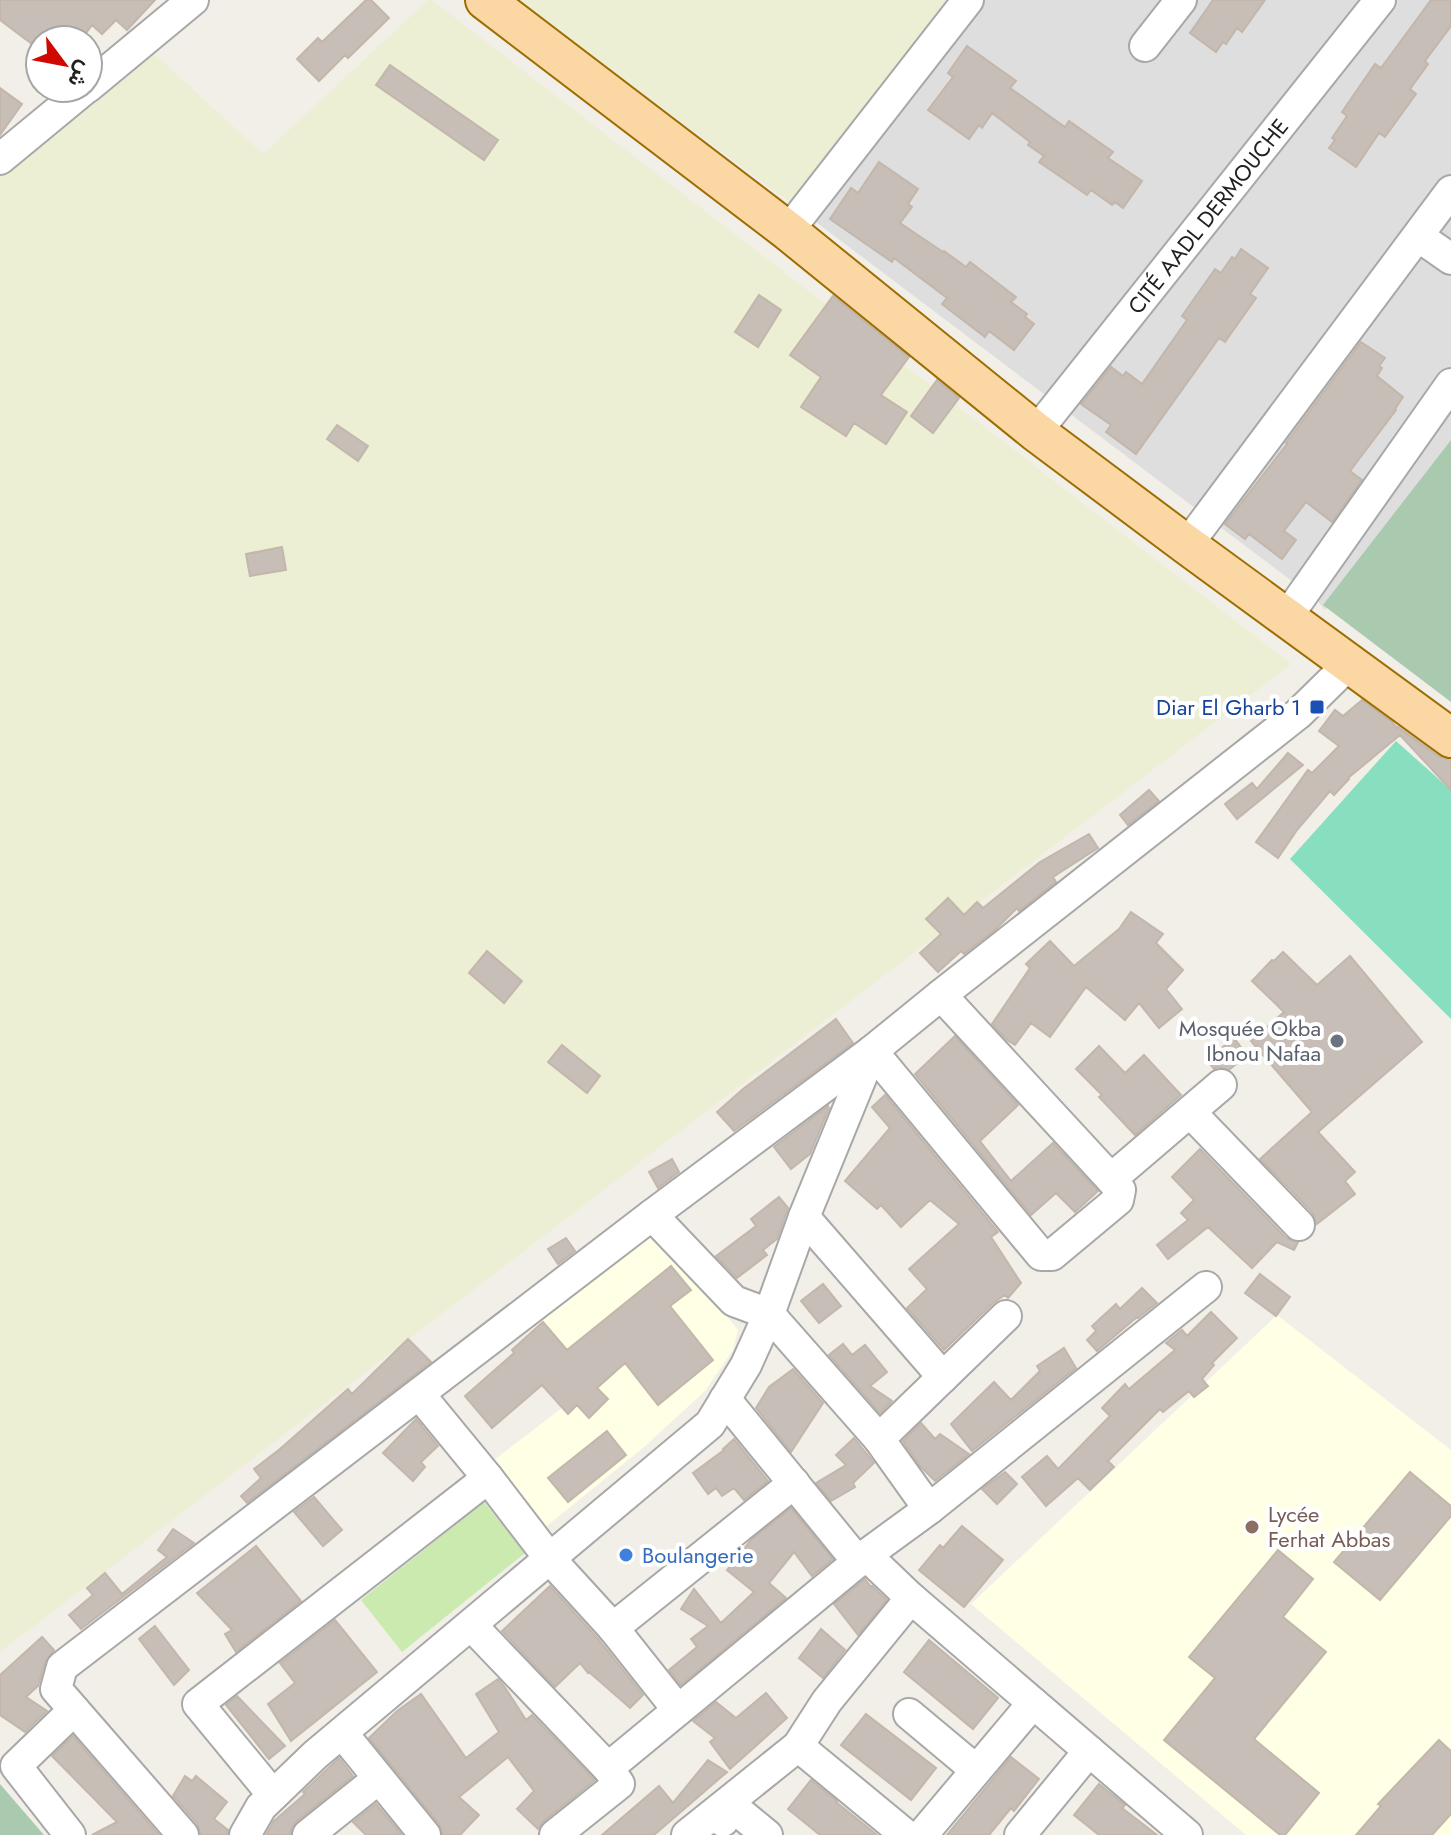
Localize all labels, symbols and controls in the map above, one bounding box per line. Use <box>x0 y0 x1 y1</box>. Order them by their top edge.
north arrow <box>24 24 104 104</box>
text: ش <box>60 55 102 94</box>
street label: CITÉ AADL DERMOUCHE <box>1120 111 1296 321</box>
place label: Diar El Gharb 1 <box>1156 691 1301 723</box>
marker: Diar El Gharb 1 <box>1308 698 1326 716</box>
place label: Mosquée Okba Ibnou Nafaa <box>1179 1012 1321 1069</box>
marker: Mosquée Okba Ibnou Nafaa <box>1328 1032 1346 1050</box>
place label: Lycée Ferhat Abbas <box>1268 1498 1390 1555</box>
marker: Lycée Ferhat Abbas <box>1243 1518 1261 1536</box>
place label: Boulangerie <box>642 1539 754 1571</box>
marker: Boulangerie <box>617 1546 635 1564</box>

